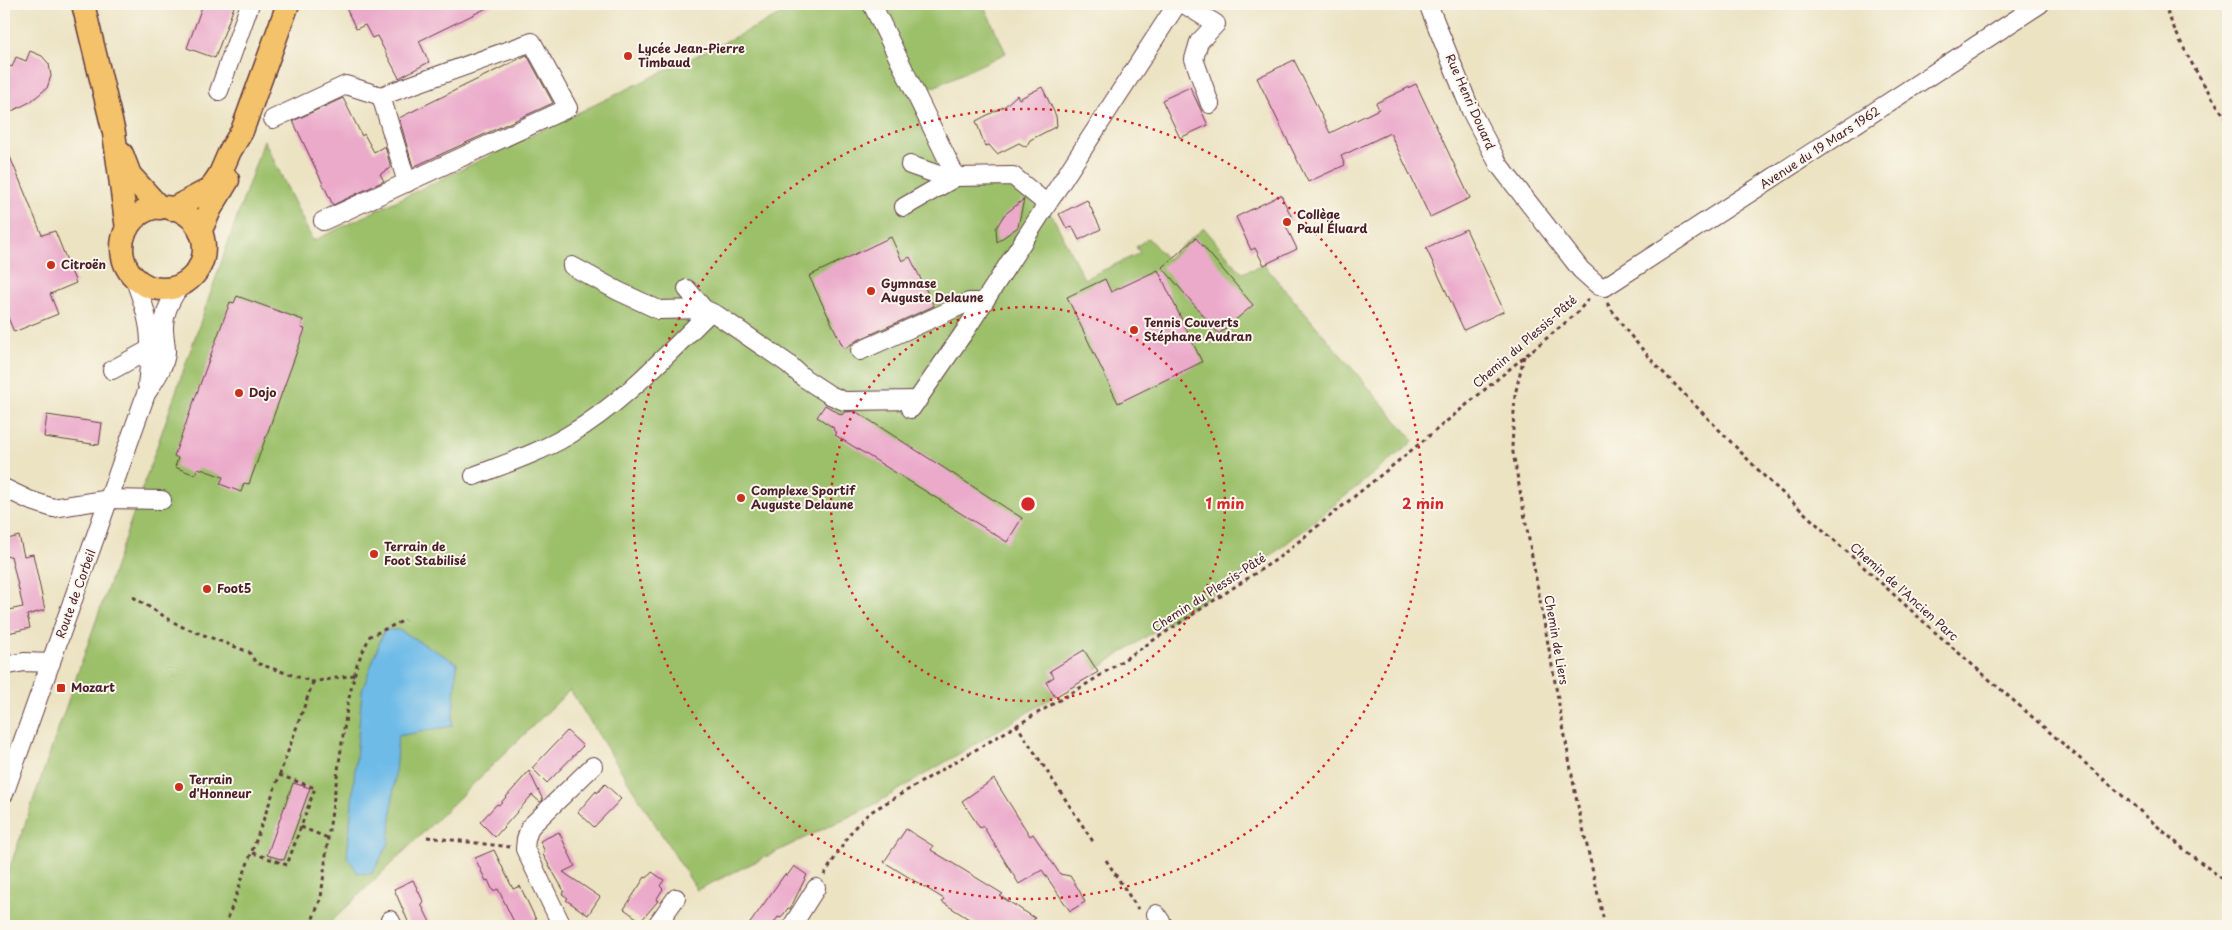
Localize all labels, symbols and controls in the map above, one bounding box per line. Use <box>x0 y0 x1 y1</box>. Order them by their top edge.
place label: Lycée Jean-Pierre Timbaud <box>638 39 745 71</box>
marker: Lycée Jean-Pierre Timbaud <box>622 50 634 62</box>
street label: Rue Henri Douard <box>1442 51 1500 153</box>
street label: Avenue du 19 Mars 1962 <box>1756 101 1883 193</box>
place label: Collège Paul Éluard <box>1297 205 1368 237</box>
marker: Collège Paul Éluard <box>1281 216 1293 228</box>
place label: Citroën <box>61 255 106 273</box>
marker: Citroën <box>45 259 57 271</box>
place label: Gymnase Auguste Delaune <box>881 274 984 306</box>
marker: Gymnase Auguste Delaune <box>865 285 877 297</box>
street label: Chemin du Plessis-Pâté <box>1468 291 1580 392</box>
place label: Tennis Couverts Stéphane Audran <box>1144 313 1252 345</box>
marker: Tennis Couverts Stéphane Audran <box>1128 324 1140 336</box>
place label: Dojo <box>249 383 276 401</box>
marker: Dojo <box>233 387 245 399</box>
place label: Complexe Sportif Auguste Delaune <box>751 481 856 513</box>
text: 1 min <box>1206 491 1244 514</box>
text: 2 min <box>1402 491 1444 514</box>
marker: Complexe Sportif Auguste Delaune <box>735 492 747 504</box>
centre of rings <box>1019 495 1037 513</box>
place label: Terrain de Foot Stabilisé <box>384 537 467 569</box>
street label: Chemin de l'Ancien Parc <box>1847 538 1963 645</box>
street label: Route de Corbeil <box>51 547 100 641</box>
marker: Terrain de Foot Stabilisé <box>368 548 380 560</box>
street label: Chemin du Plessis-Pâté <box>1148 548 1269 636</box>
place label: Foot5 <box>217 579 251 597</box>
marker: Foot5 <box>201 583 213 595</box>
street label: Chemin de Liers <box>1540 594 1574 687</box>
place label: Mozart <box>71 678 115 696</box>
marker: Mozart <box>55 682 67 694</box>
place label: Terrain d'Honneur <box>189 770 252 802</box>
marker: Terrain d'Honneur <box>173 781 185 793</box>

